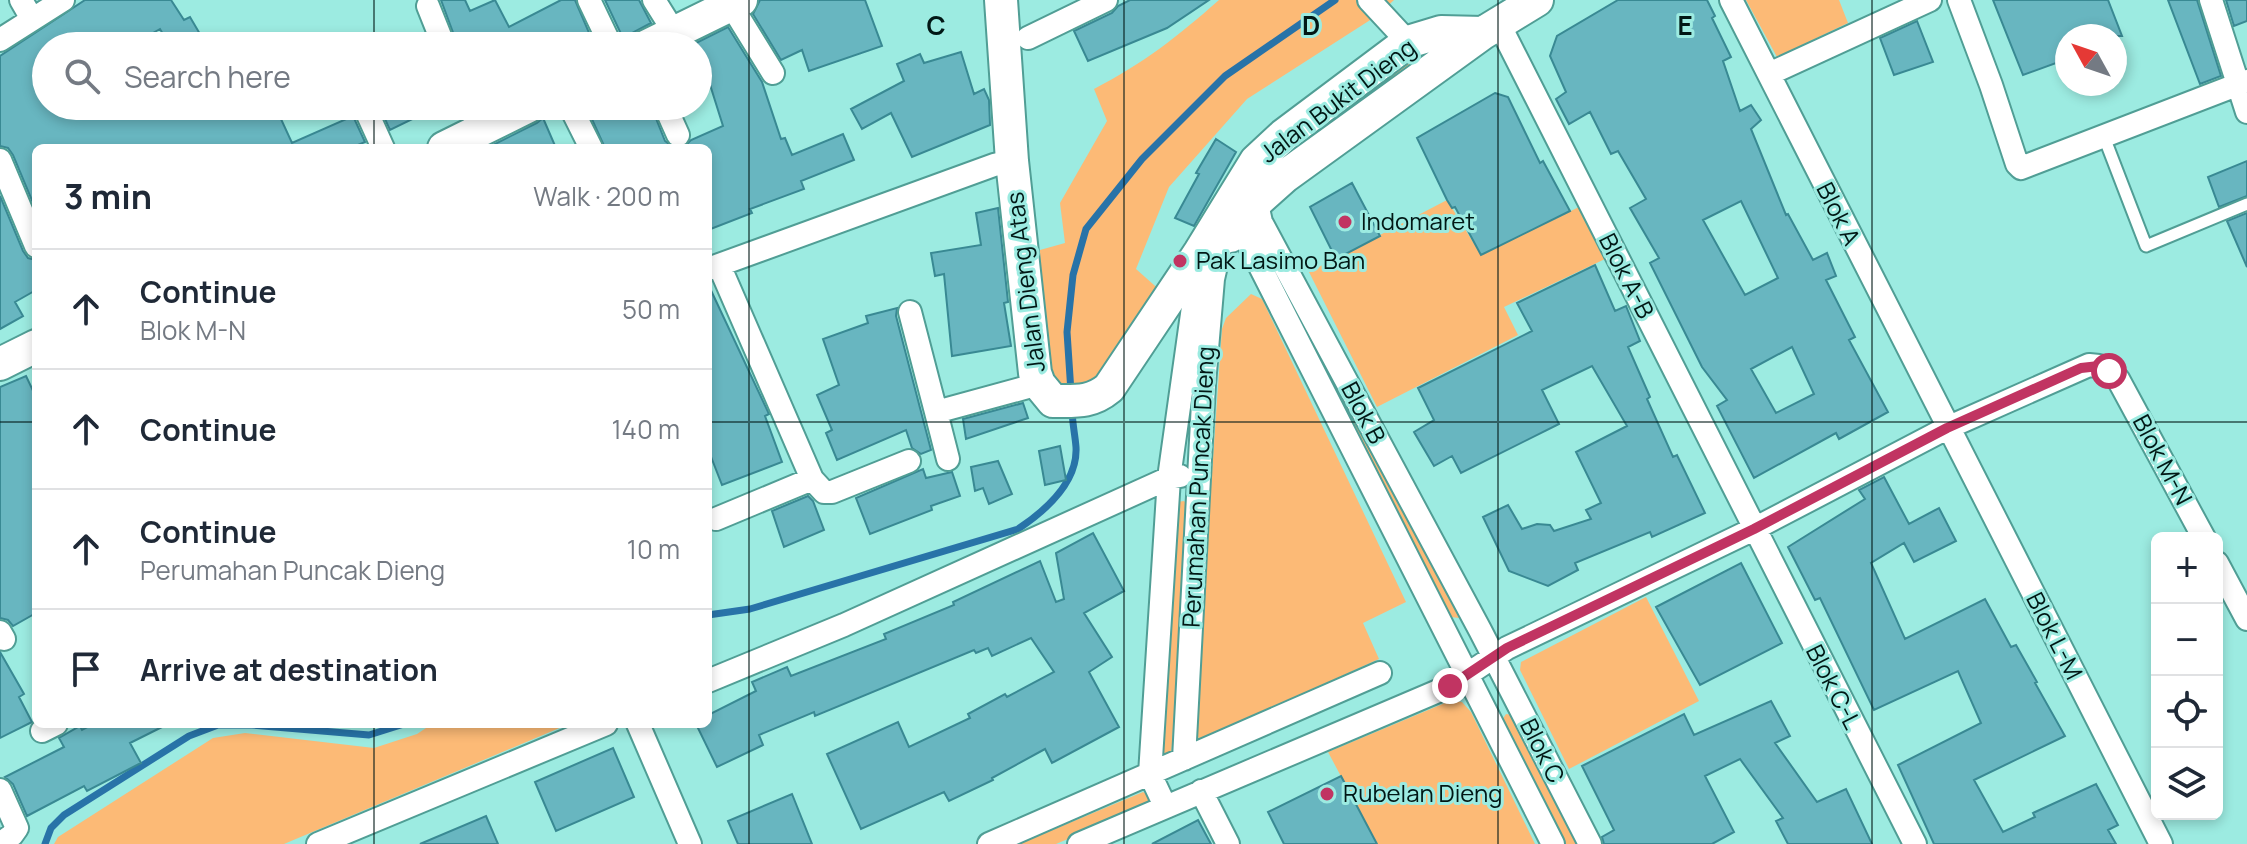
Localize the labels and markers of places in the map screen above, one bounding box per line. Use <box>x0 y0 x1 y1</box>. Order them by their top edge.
place label: Indomaret <box>1361 204 1475 237</box>
marker: Indomaret <box>1336 213 1354 231</box>
place label: Pak Lasimo Ban <box>1196 243 1365 276</box>
marker: Pak Lasimo Ban <box>1171 252 1189 270</box>
place label: Rubelan Dieng <box>1343 776 1502 809</box>
marker: Rubelan Dieng <box>1318 785 1336 803</box>

